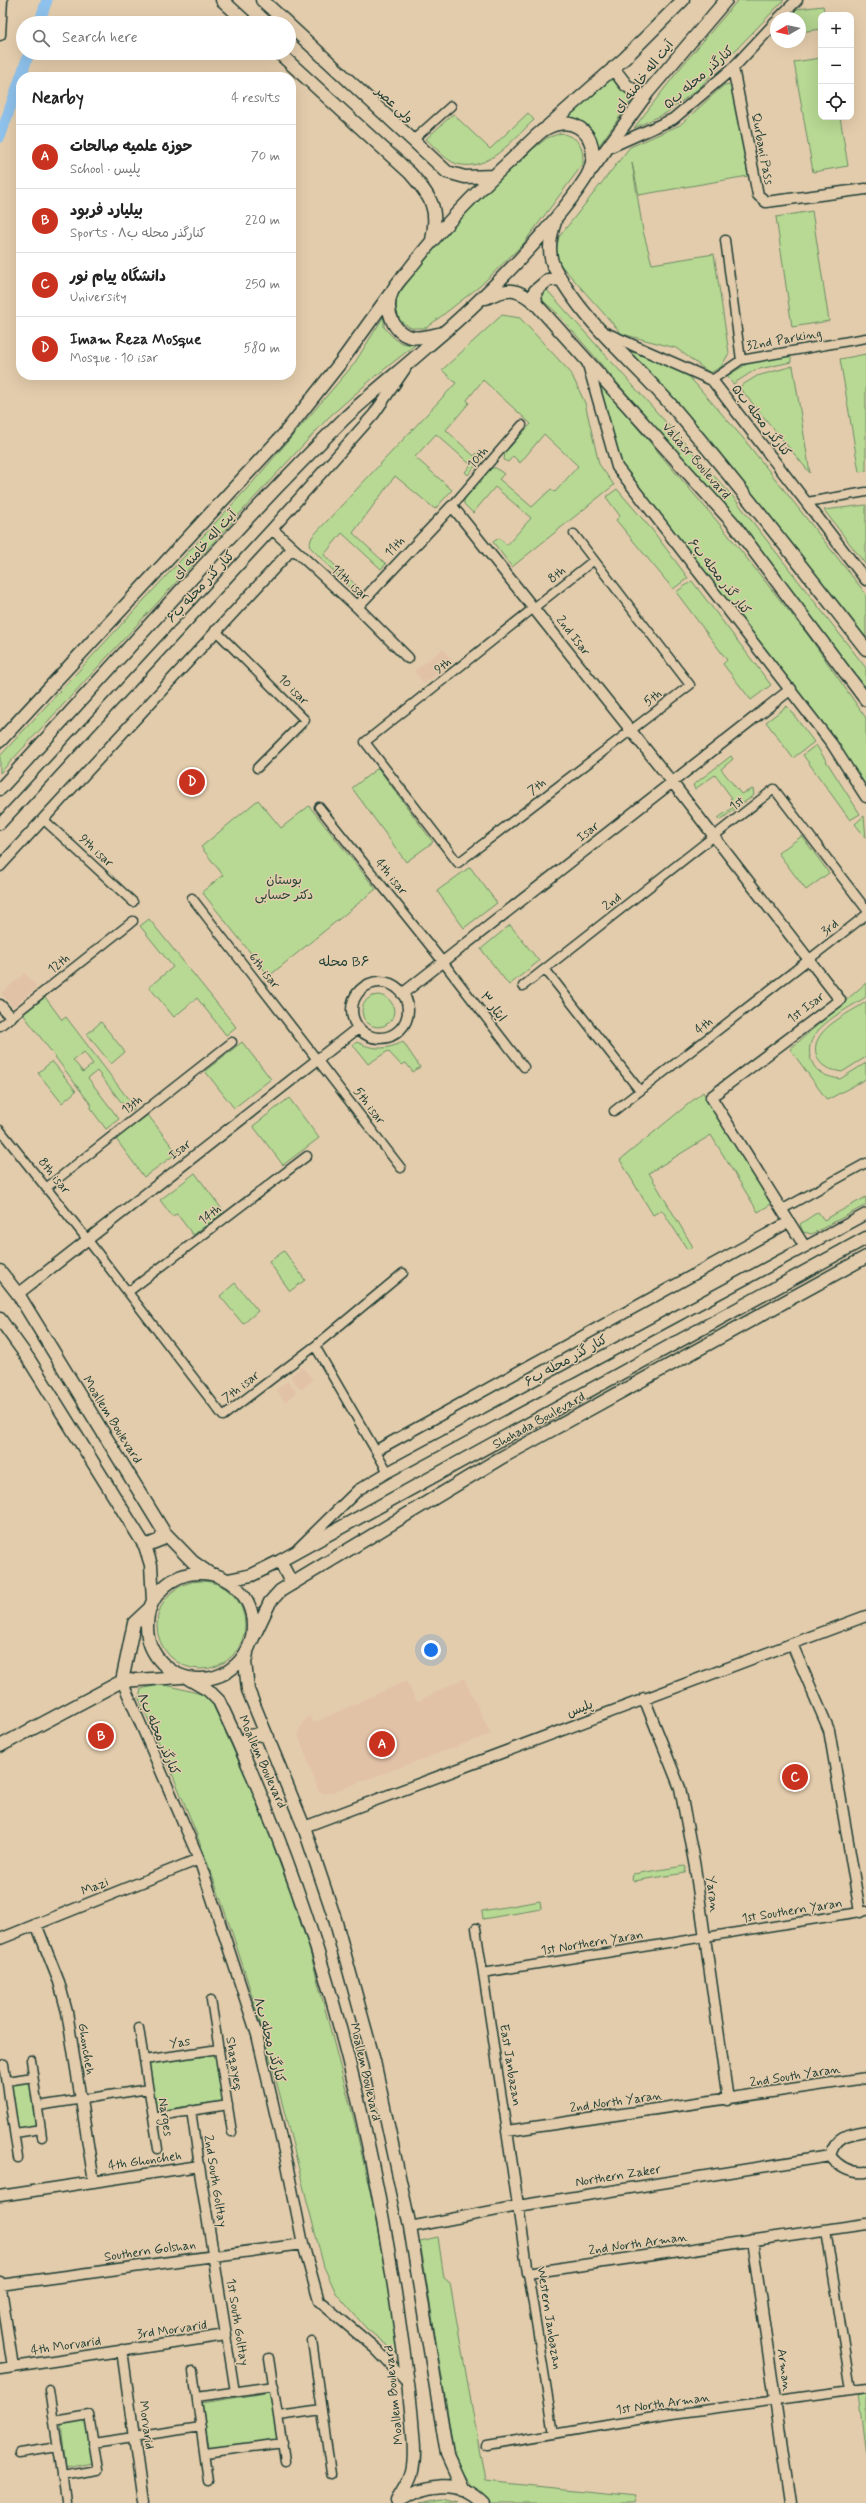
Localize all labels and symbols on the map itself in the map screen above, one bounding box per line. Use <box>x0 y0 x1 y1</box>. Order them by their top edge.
north arrow <box>770 12 806 48</box>
street label: آیت اله خامنه ای <box>610 37 678 117</box>
street label: کنارگذر محله ب۵ <box>660 42 738 113</box>
street label: ولی عصر <box>371 82 417 127</box>
street label: Qurbani Pass <box>747 112 777 187</box>
street label: 32nd Parking <box>745 325 823 355</box>
street label: کنارگذر محله ب۵ <box>727 381 795 461</box>
street label: Valiasr Boulevard <box>658 419 734 503</box>
street label: 10th <box>464 443 492 473</box>
street label: آیت اله خامنه ای <box>169 506 241 583</box>
street label: 11th <box>381 533 409 561</box>
street label: کنار گذر محله ب۶ <box>684 535 754 619</box>
street label: کنار گذر محله ب۶ <box>163 547 239 627</box>
street label: 11th isar <box>327 561 373 605</box>
street label: 8th <box>545 563 569 587</box>
street label: 2nd Isar <box>552 612 594 660</box>
street label: 9th <box>431 654 455 678</box>
street label: 10 isar <box>274 671 313 710</box>
street label: 5th <box>640 686 666 710</box>
pin: D <box>179 767 205 797</box>
street label: 7th <box>524 774 550 800</box>
street label: 1st <box>726 793 748 815</box>
street label: Isar <box>573 818 603 846</box>
street label: 9th isar <box>75 831 117 872</box>
street label: 4th isar <box>371 855 411 899</box>
park label: بوستان دکتر حسابی <box>255 872 313 904</box>
street label: 2nd <box>599 889 625 915</box>
street label: 3rd <box>818 916 842 940</box>
street label: 6th isar <box>245 949 284 993</box>
street label: 12th <box>44 950 74 978</box>
district label: محله B۶ <box>319 953 369 971</box>
street label: ایثار ۳ <box>476 988 510 1026</box>
street label: 1st Isar <box>784 988 829 1028</box>
street label: 4th <box>691 1014 717 1038</box>
street label: 5th isar <box>349 1084 389 1129</box>
street label: 13th <box>118 1091 146 1119</box>
street label: Isar <box>165 1136 195 1164</box>
street label: 8th isar <box>34 1154 74 1198</box>
street label: 14th <box>195 1201 225 1229</box>
street label: کنار گذر محله ب۶ <box>522 1331 611 1391</box>
street label: 7th isar <box>219 1367 264 1407</box>
street label: Moallem Boulevard <box>78 1373 146 1467</box>
street label: Shohada Boulevard <box>490 1389 588 1453</box>
your location <box>421 1640 441 1660</box>
street label: کنارگذر محله ب۸ <box>133 1690 183 1778</box>
street label: پلیس <box>564 1696 596 1722</box>
street label: Moallem Boulevard <box>234 1713 290 1811</box>
pin: B <box>88 1721 114 1751</box>
pin: A <box>369 1729 395 1759</box>
pin: C <box>782 1762 808 1792</box>
street label: Mazi <box>79 1874 111 1900</box>
street label: Yaran <box>701 1875 723 1913</box>
street label: 1st Southern Yaran <box>740 1895 844 1927</box>
street label: 1st Northern Yaran <box>540 1927 644 1959</box>
street label: کنارگذر محله ب۸ <box>249 1995 289 2085</box>
street label: Moallem Boulevard <box>345 2021 385 2123</box>
street label: Ghoncheh <box>74 2022 98 2076</box>
street label: East Janbazan <box>495 2023 525 2107</box>
street label: Yas <box>168 2033 192 2053</box>
street label: Shaqayeq <box>221 2036 247 2093</box>
street label: 2nd South Yaran <box>749 2060 841 2092</box>
street label: 2nd North Yaran <box>569 2087 663 2117</box>
street label: Narges <box>153 2097 176 2138</box>
street label: 2nd South GolHay <box>199 2134 231 2228</box>
street label: 4th Ghoncheh <box>107 2147 183 2175</box>
street label: Northern Zaker <box>574 2161 663 2191</box>
street label: 2nd North Arman <box>588 2229 688 2259</box>
street label: Southern Golshan <box>103 2236 197 2266</box>
street label: Western Janbazan <box>532 2265 566 2371</box>
street label: 1st South GolHay <box>222 2277 252 2367</box>
street label: 3rd Morvarid <box>136 2317 208 2343</box>
street label: 4th Morvarid <box>30 2333 102 2359</box>
street label: Moallem Boulevard <box>380 2344 408 2446</box>
street label: Arman <box>773 2348 795 2392</box>
street label: 1st North Arman <box>615 2389 711 2419</box>
street label: Morvarid <box>134 2400 158 2450</box>

